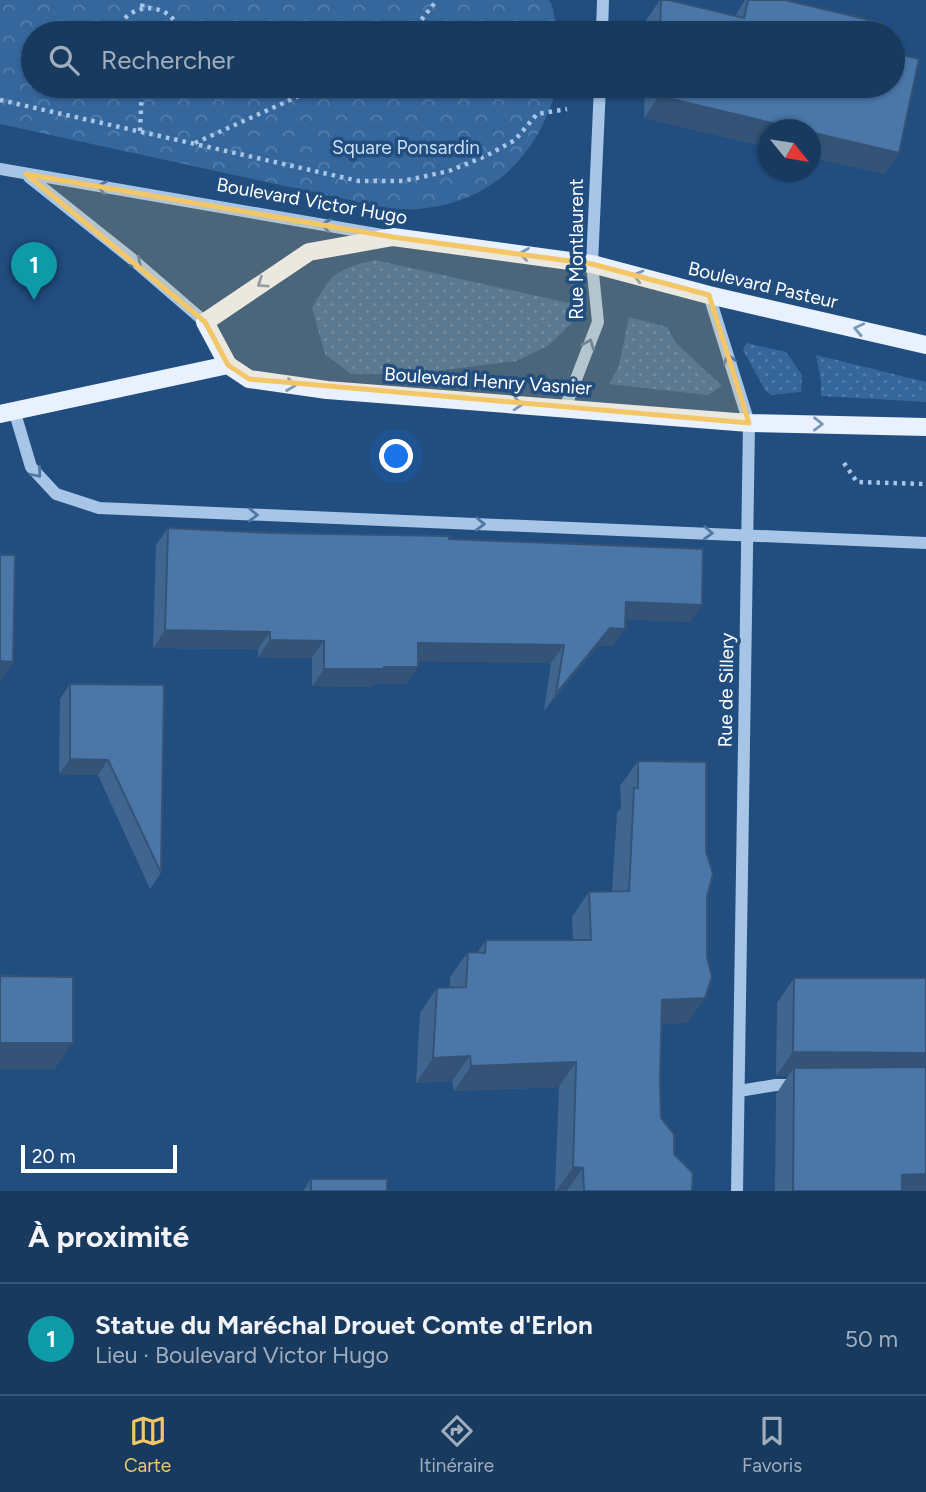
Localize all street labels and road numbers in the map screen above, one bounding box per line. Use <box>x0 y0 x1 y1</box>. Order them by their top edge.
street label: Boulevard Victor Hugo <box>215 173 409 229</box>
street label: Rue Montlaurent <box>565 178 588 320</box>
street label: Boulevard Pasteur <box>686 257 841 314</box>
street label: Boulevard Henry Vasnier <box>383 362 593 400</box>
street label: Rue de Sillery <box>713 632 739 748</box>

